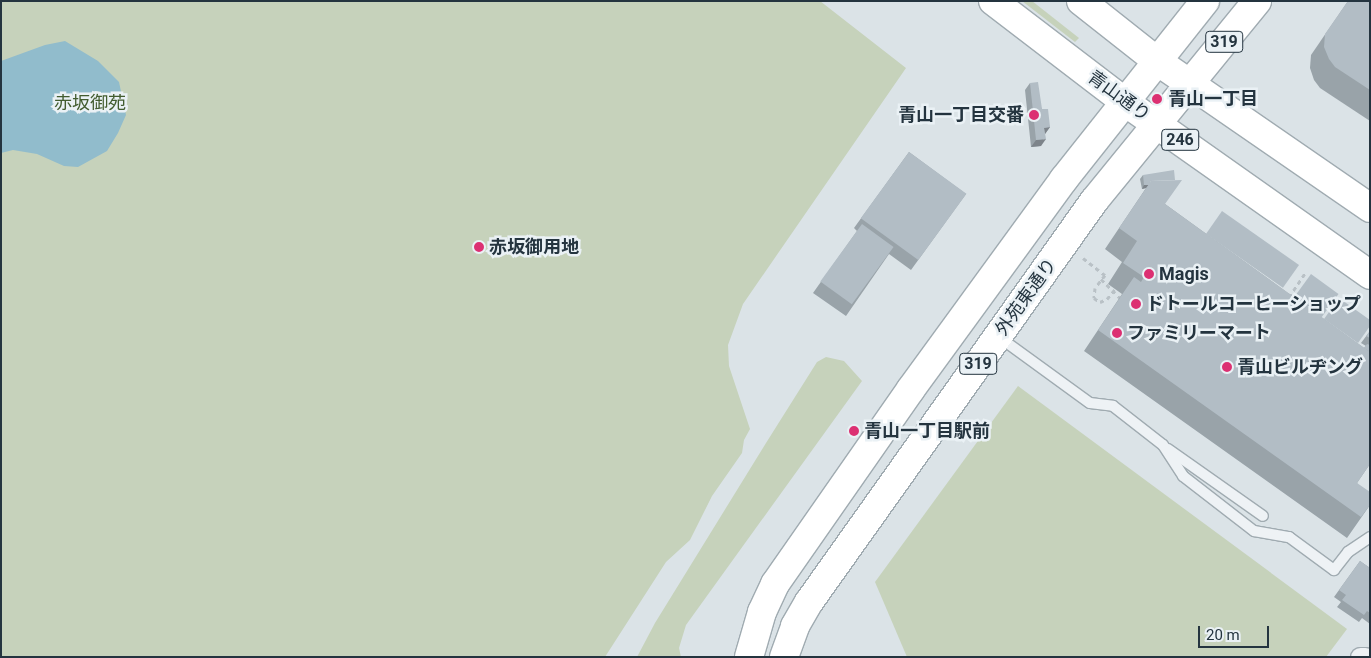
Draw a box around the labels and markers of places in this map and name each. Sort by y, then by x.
place label: 青山一丁目 [1168,88,1258,110]
marker: 青山一丁目 [1150,92,1164,106]
place label: 青山一丁目交番 [898,104,1024,126]
marker: 青山一丁目交番 [1028,109,1040,121]
place label: 赤坂御用地 [489,236,579,258]
marker: 赤坂御用地 [473,241,485,253]
place label: Magis [1159,263,1209,285]
marker: Magis [1143,268,1155,280]
place label: ドトールコーヒーショップ [1146,293,1362,315]
marker: ドトールコーヒーショップ [1130,298,1142,310]
place label: ファミリーマート [1127,322,1271,344]
marker: ファミリーマート [1111,327,1123,339]
place label: 青山ビルヂング [1237,356,1363,378]
marker: 青山ビルヂング [1221,361,1233,373]
place label: 青山一丁目駅前 [864,420,990,442]
marker: 青山一丁目駅前 [848,425,860,437]

